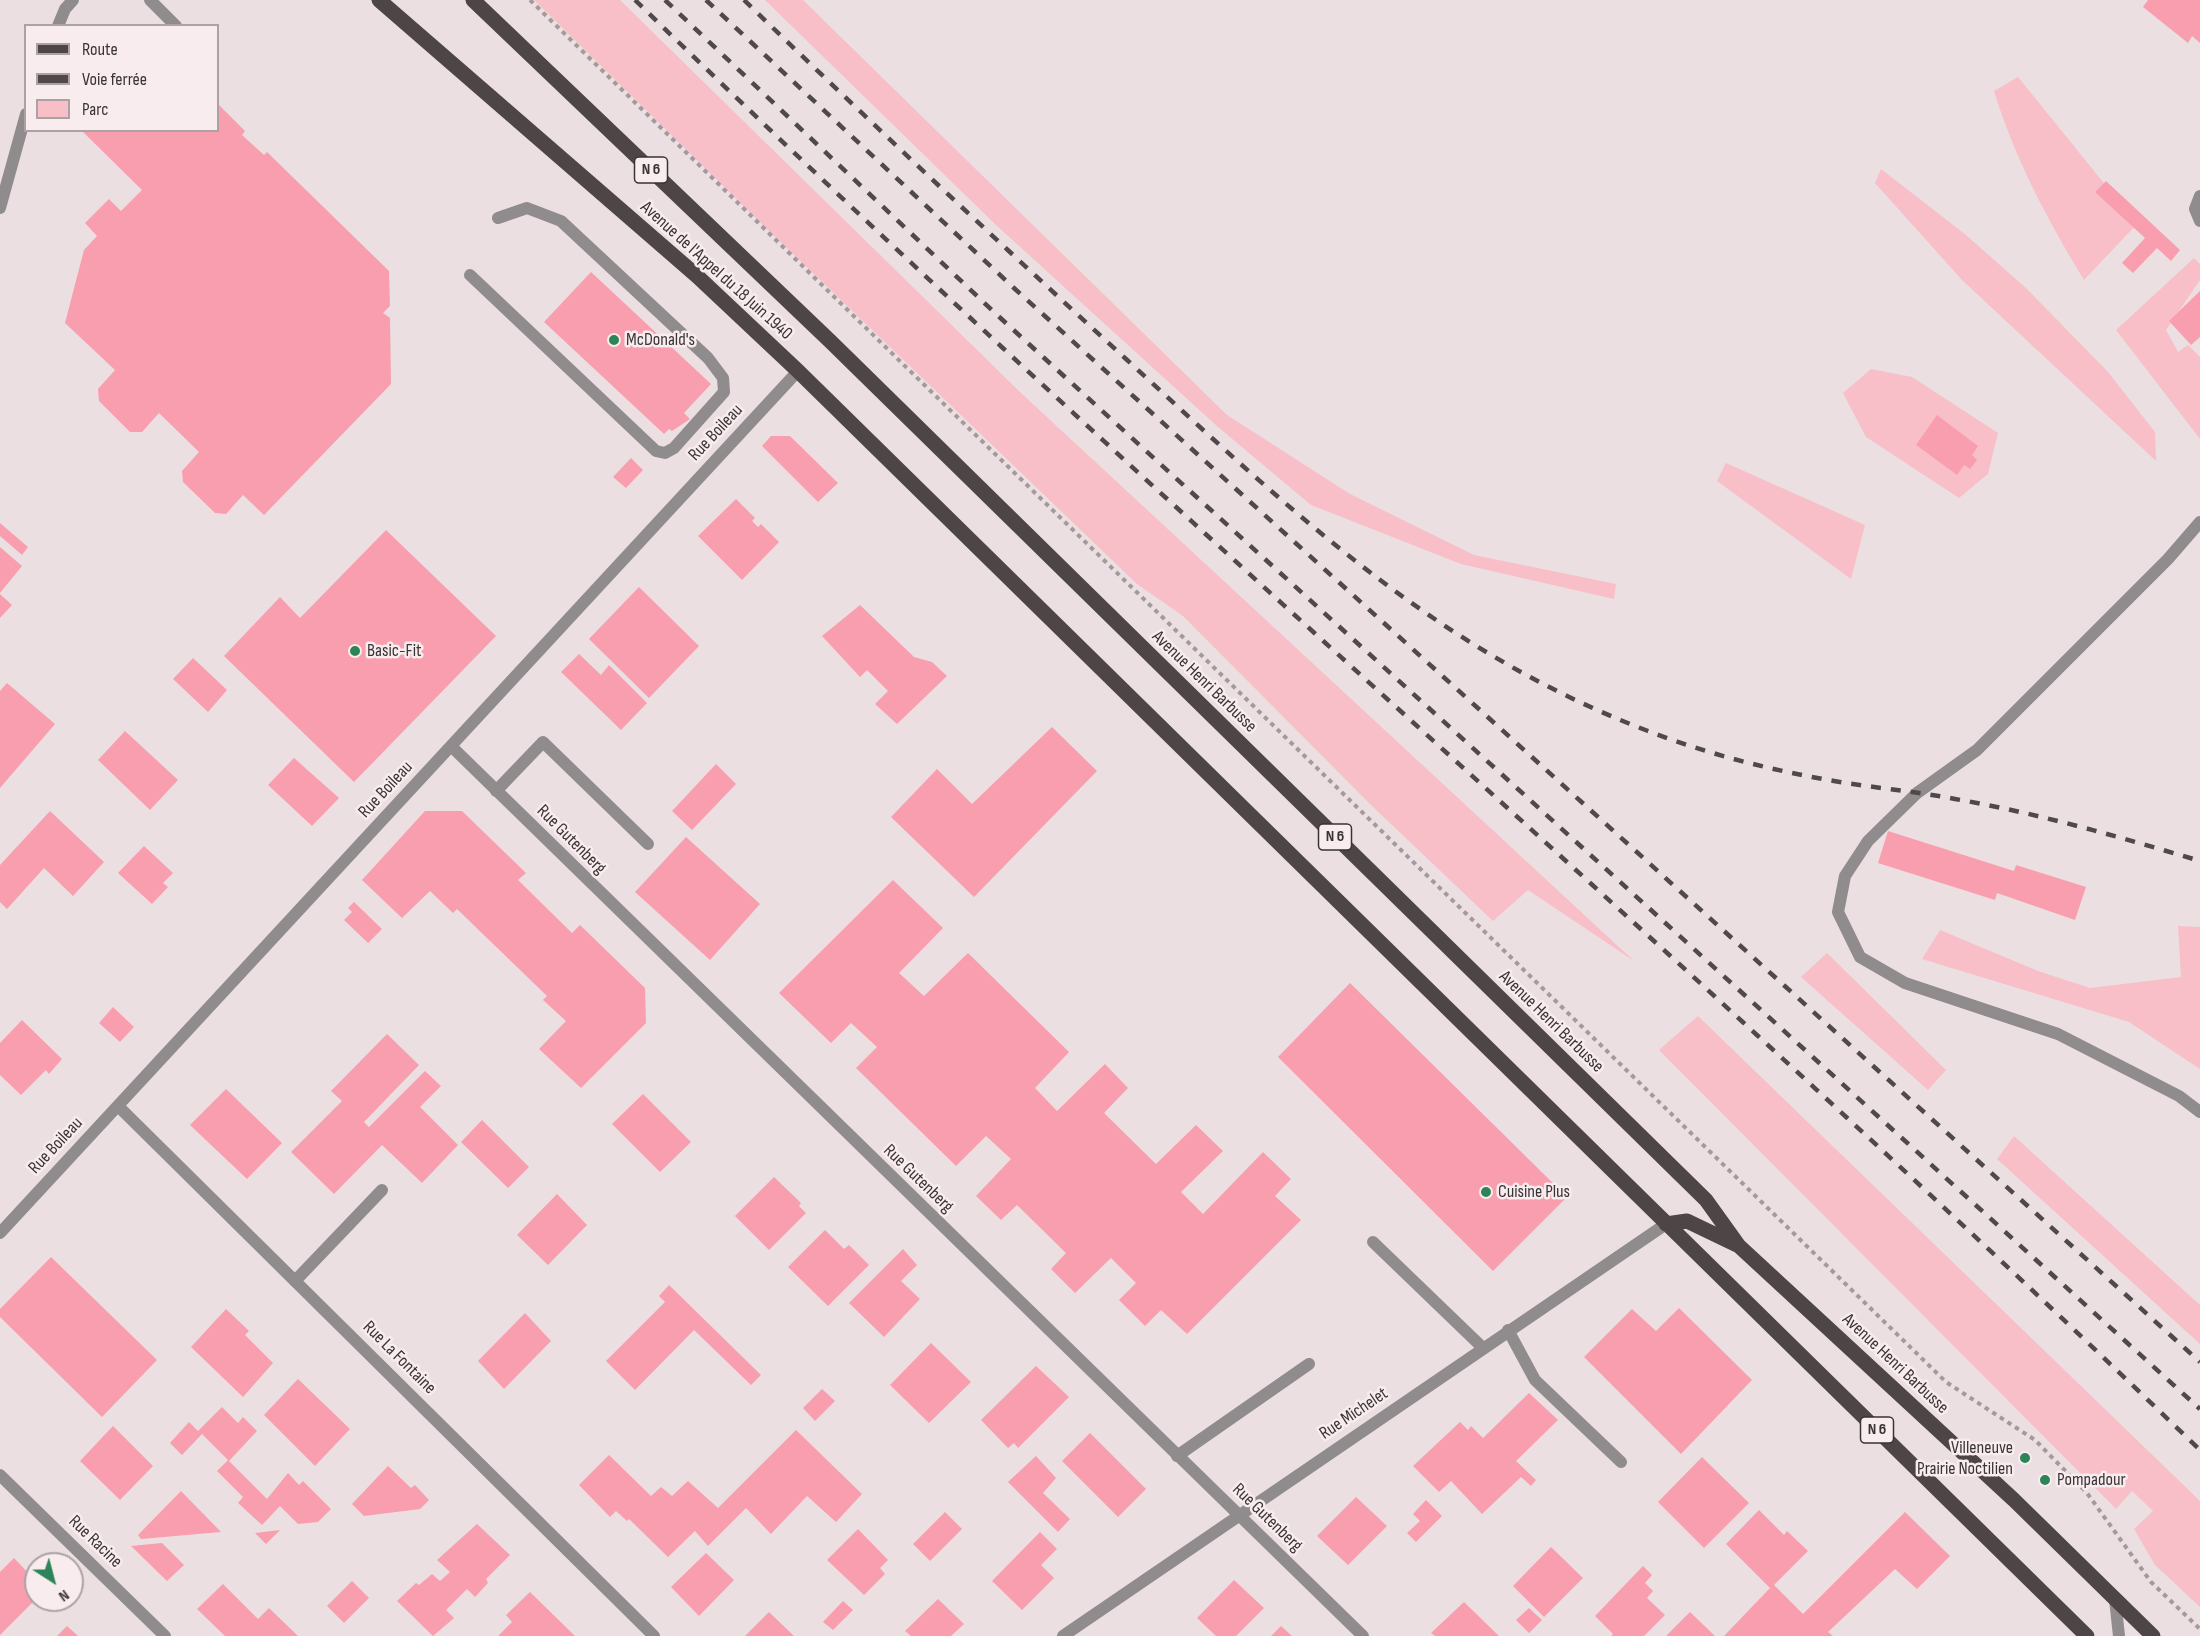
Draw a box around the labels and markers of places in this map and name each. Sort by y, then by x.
place label: McDonald's [626,329,695,351]
marker: McDonald's [607,333,621,347]
place label: Basic-Fit [367,640,422,662]
marker: Basic-Fit [348,644,362,658]
place label: Cuisine Plus [1498,1181,1570,1203]
marker: Cuisine Plus [1479,1185,1493,1199]
place label: Villeneuve Prairie Noctilien [1917,1437,2013,1480]
marker: Villeneuve Prairie Noctilien [2018,1451,2032,1465]
place label: Pompadour [2057,1469,2126,1491]
marker: Pompadour [2038,1473,2052,1487]

